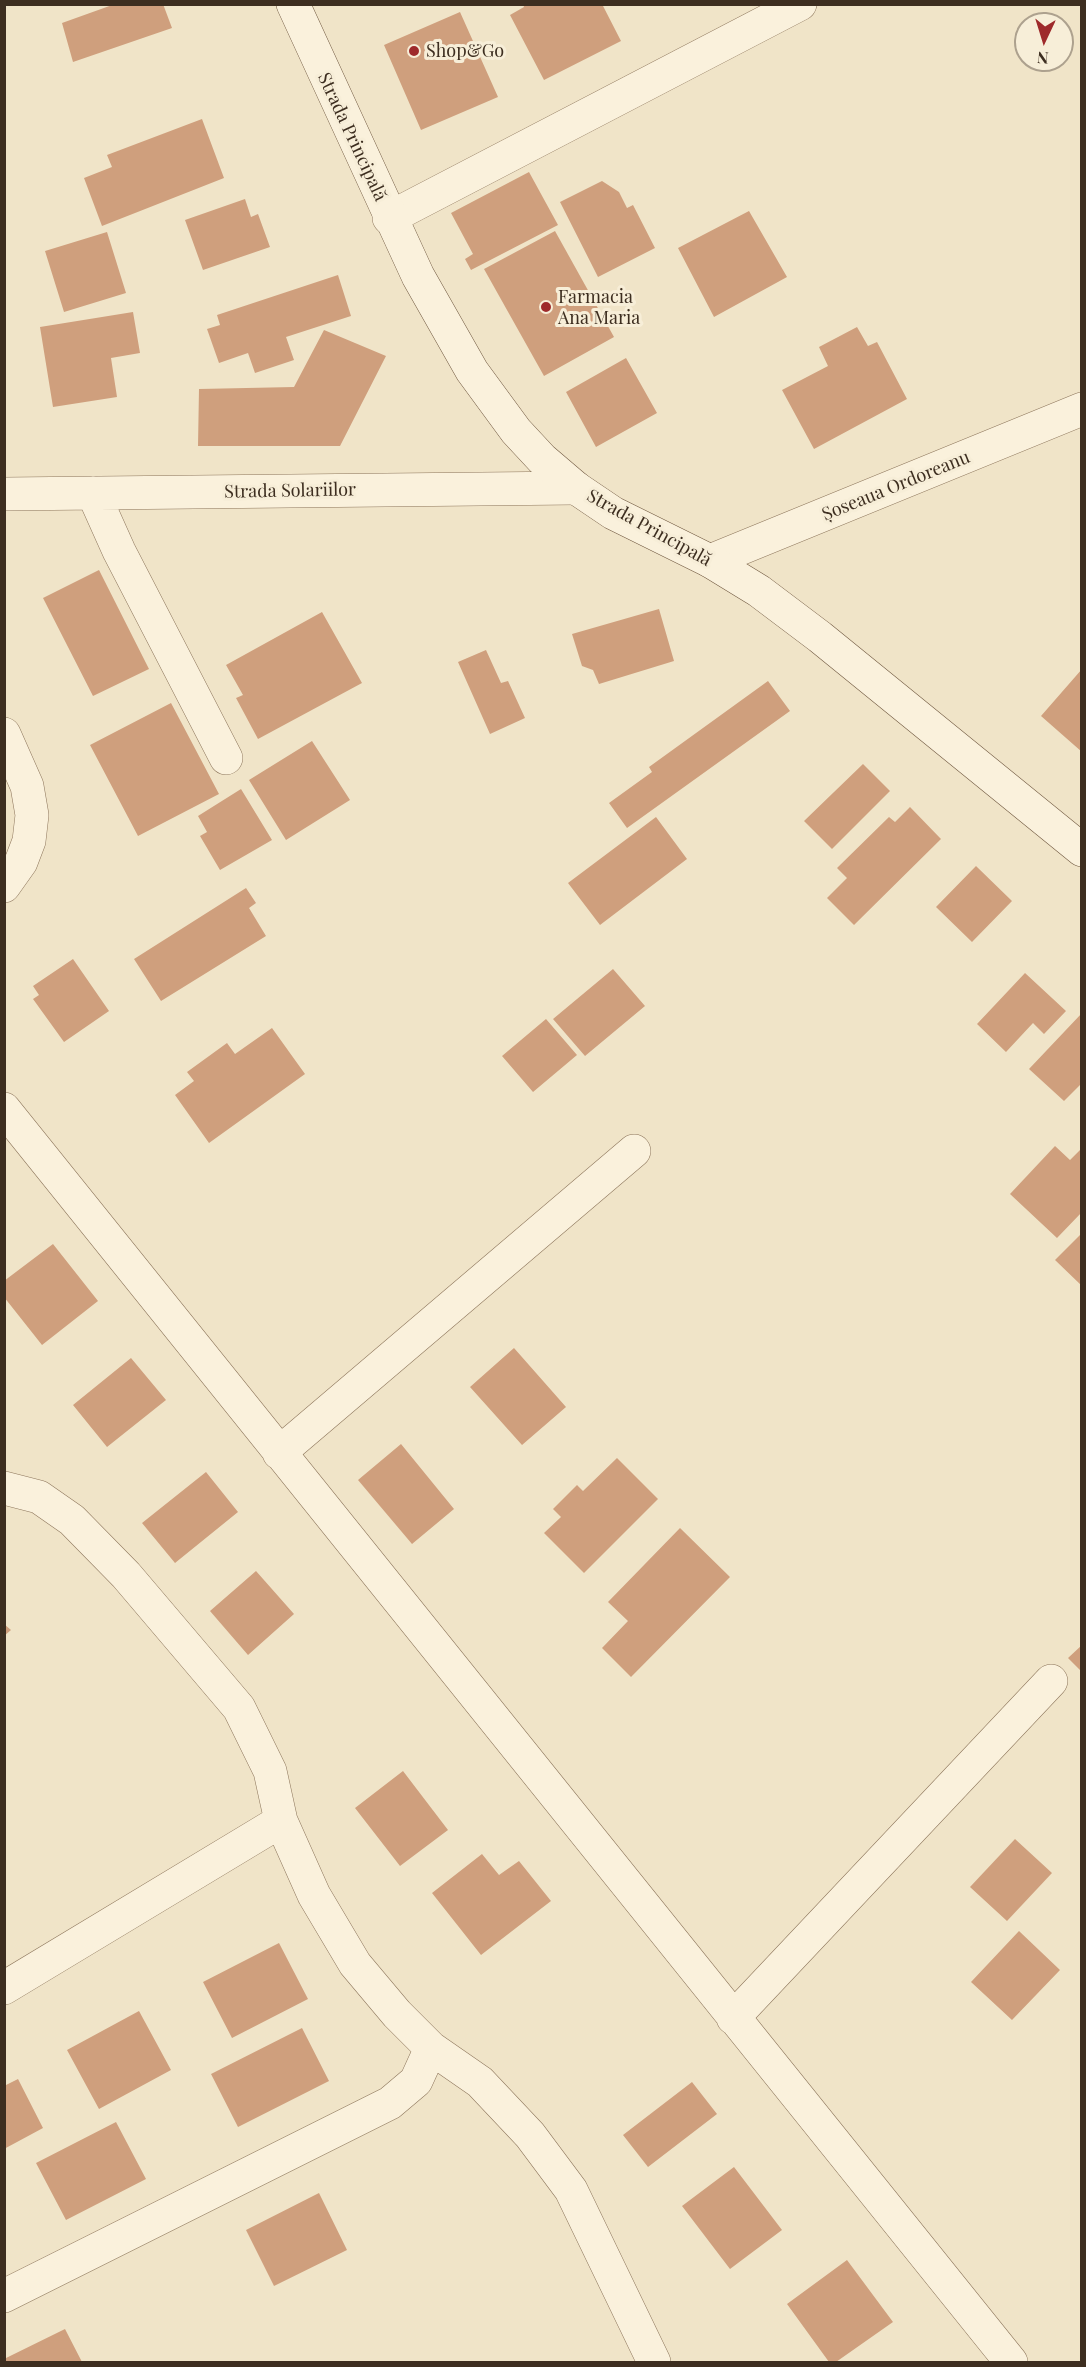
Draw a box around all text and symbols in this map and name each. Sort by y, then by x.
north arrow [1014,12,1074,72]
place label: Shop&Go [426,40,504,62]
marker: Shop&Go [407,44,421,58]
text: N [1036,48,1049,69]
street label: Strada Principală [313,69,391,205]
place label: Farmacia Ana Maria [558,286,640,328]
marker: Farmacia Ana Maria [539,300,553,314]
street label: Șoseaua Ordoreanu [819,446,973,526]
street label: Strada Solariilor [224,479,356,503]
street label: Strada Principală [583,485,715,571]

